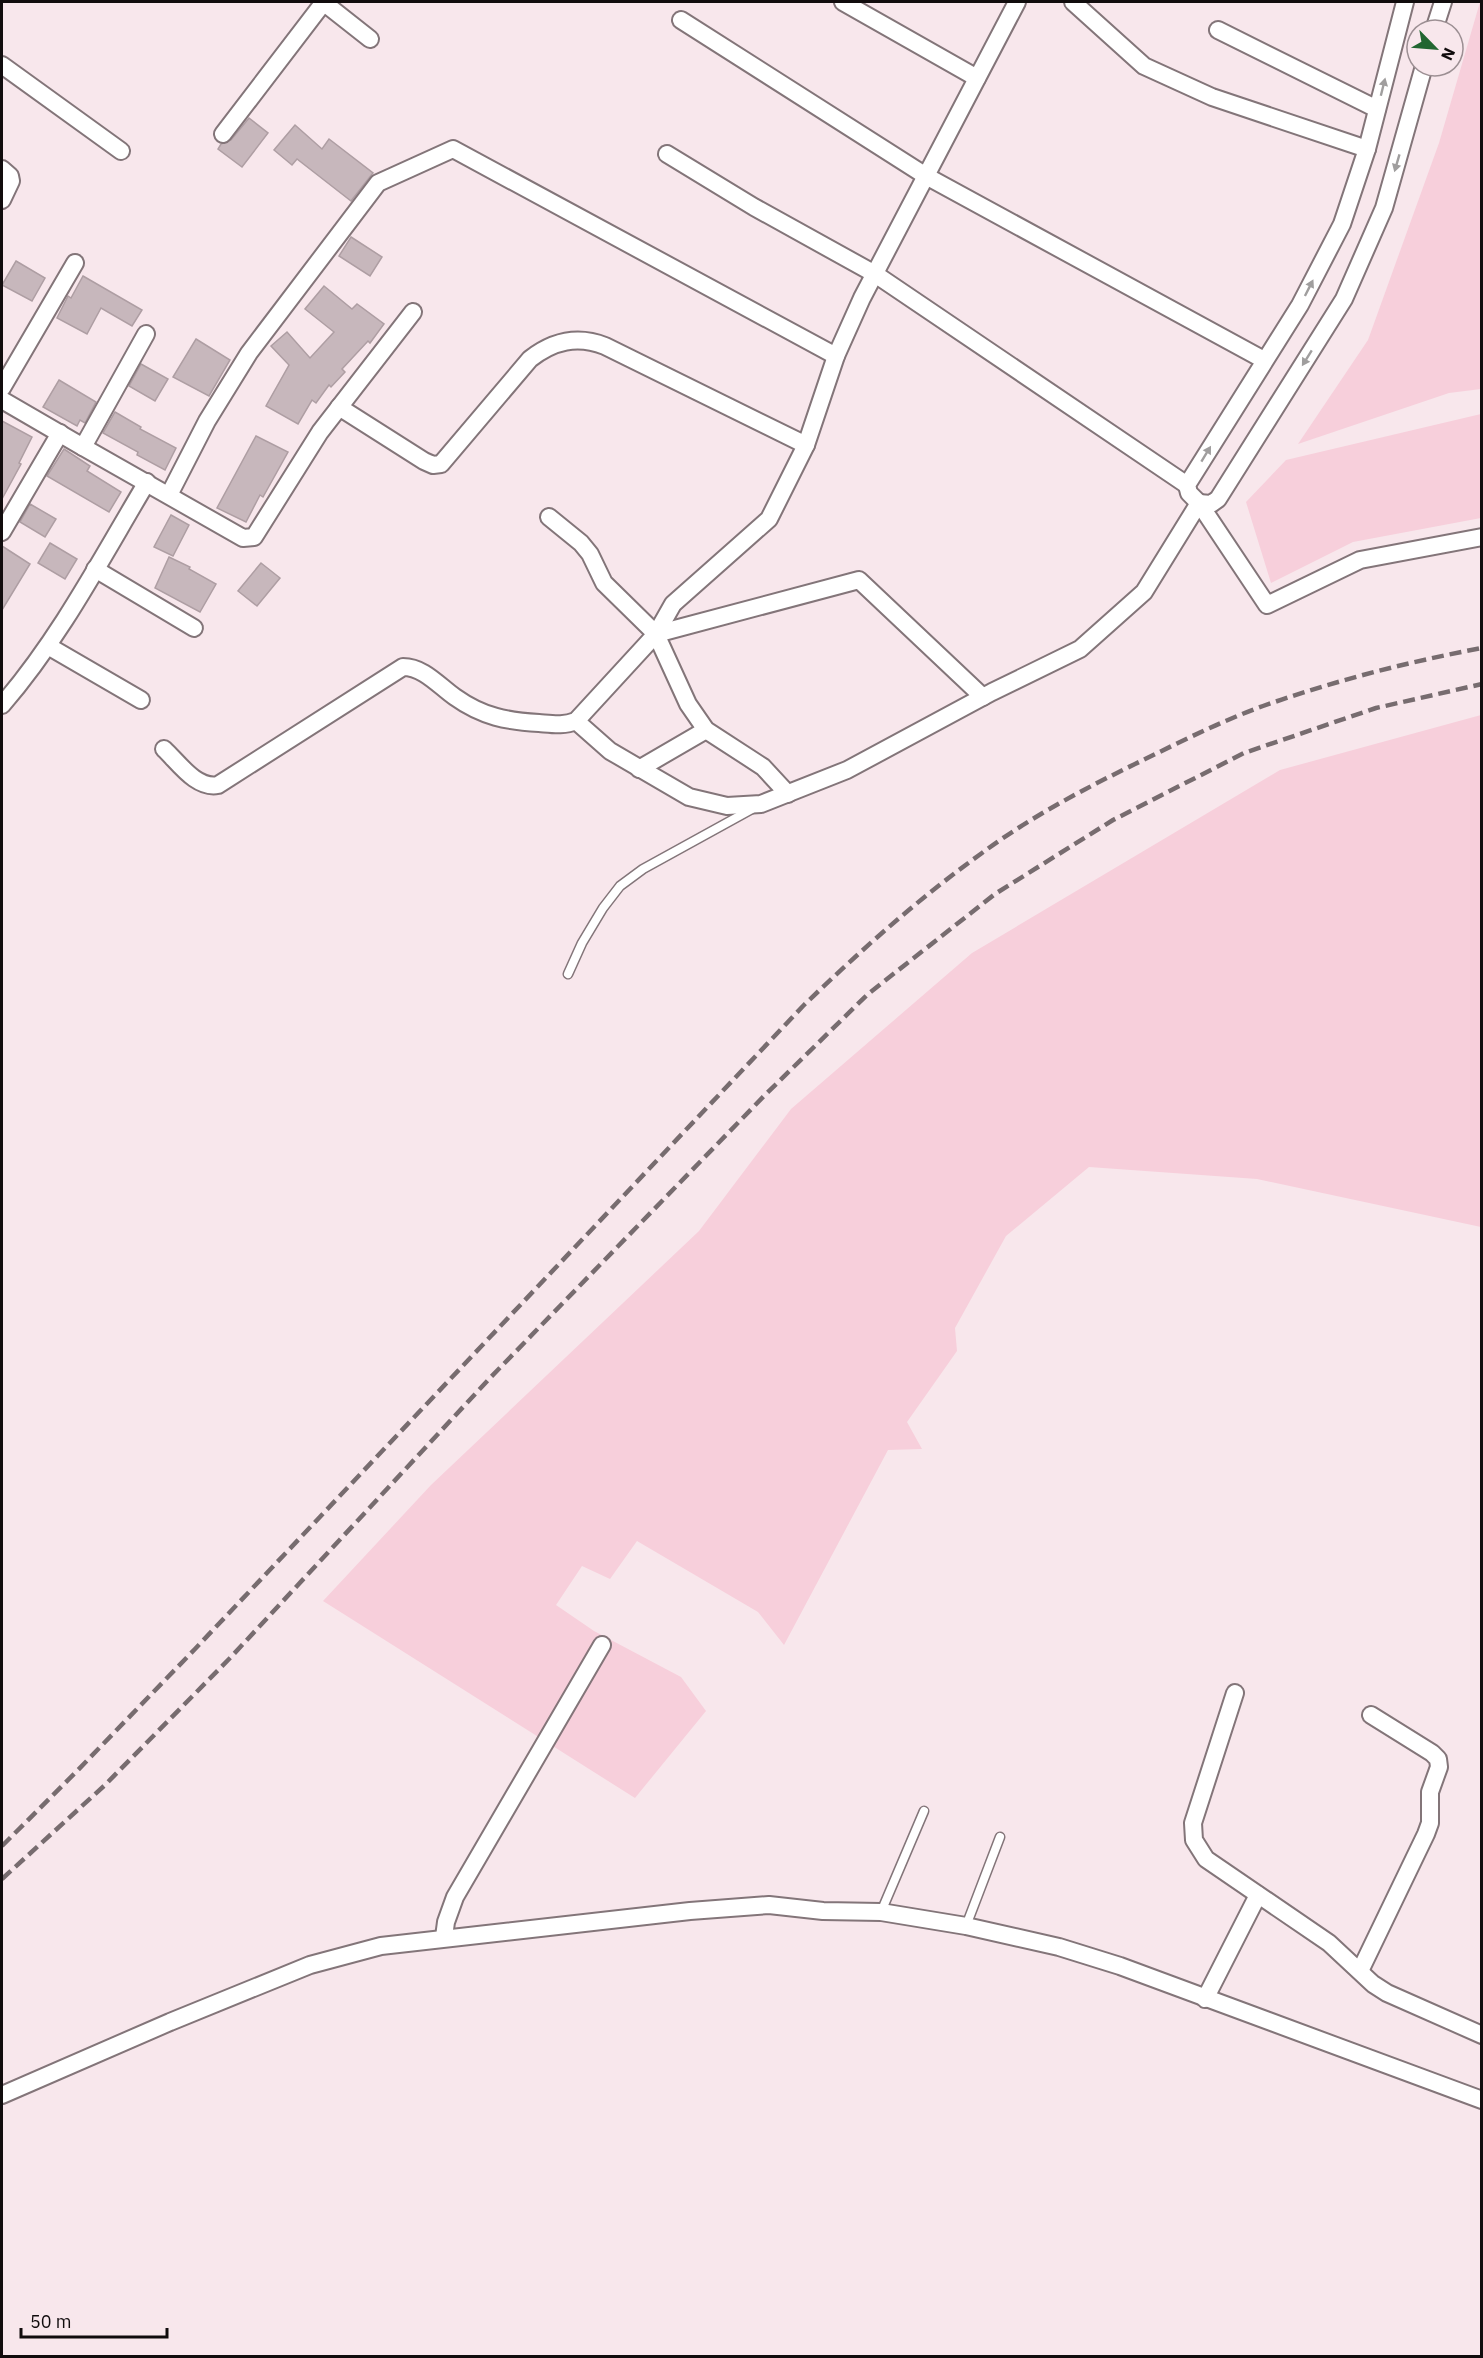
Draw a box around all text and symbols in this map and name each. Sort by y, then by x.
north arrow [1405,18,1465,78]
text: N [1437,45,1460,64]
one-way arrow [1378,77,1388,96]
one-way arrow [1392,154,1401,172]
one-way arrow [1304,280,1313,297]
one-way arrow [1302,350,1313,366]
one-way arrow [1201,446,1212,462]
scale bar [21,2301,166,2339]
text: 50 m [30,2310,72,2333]

